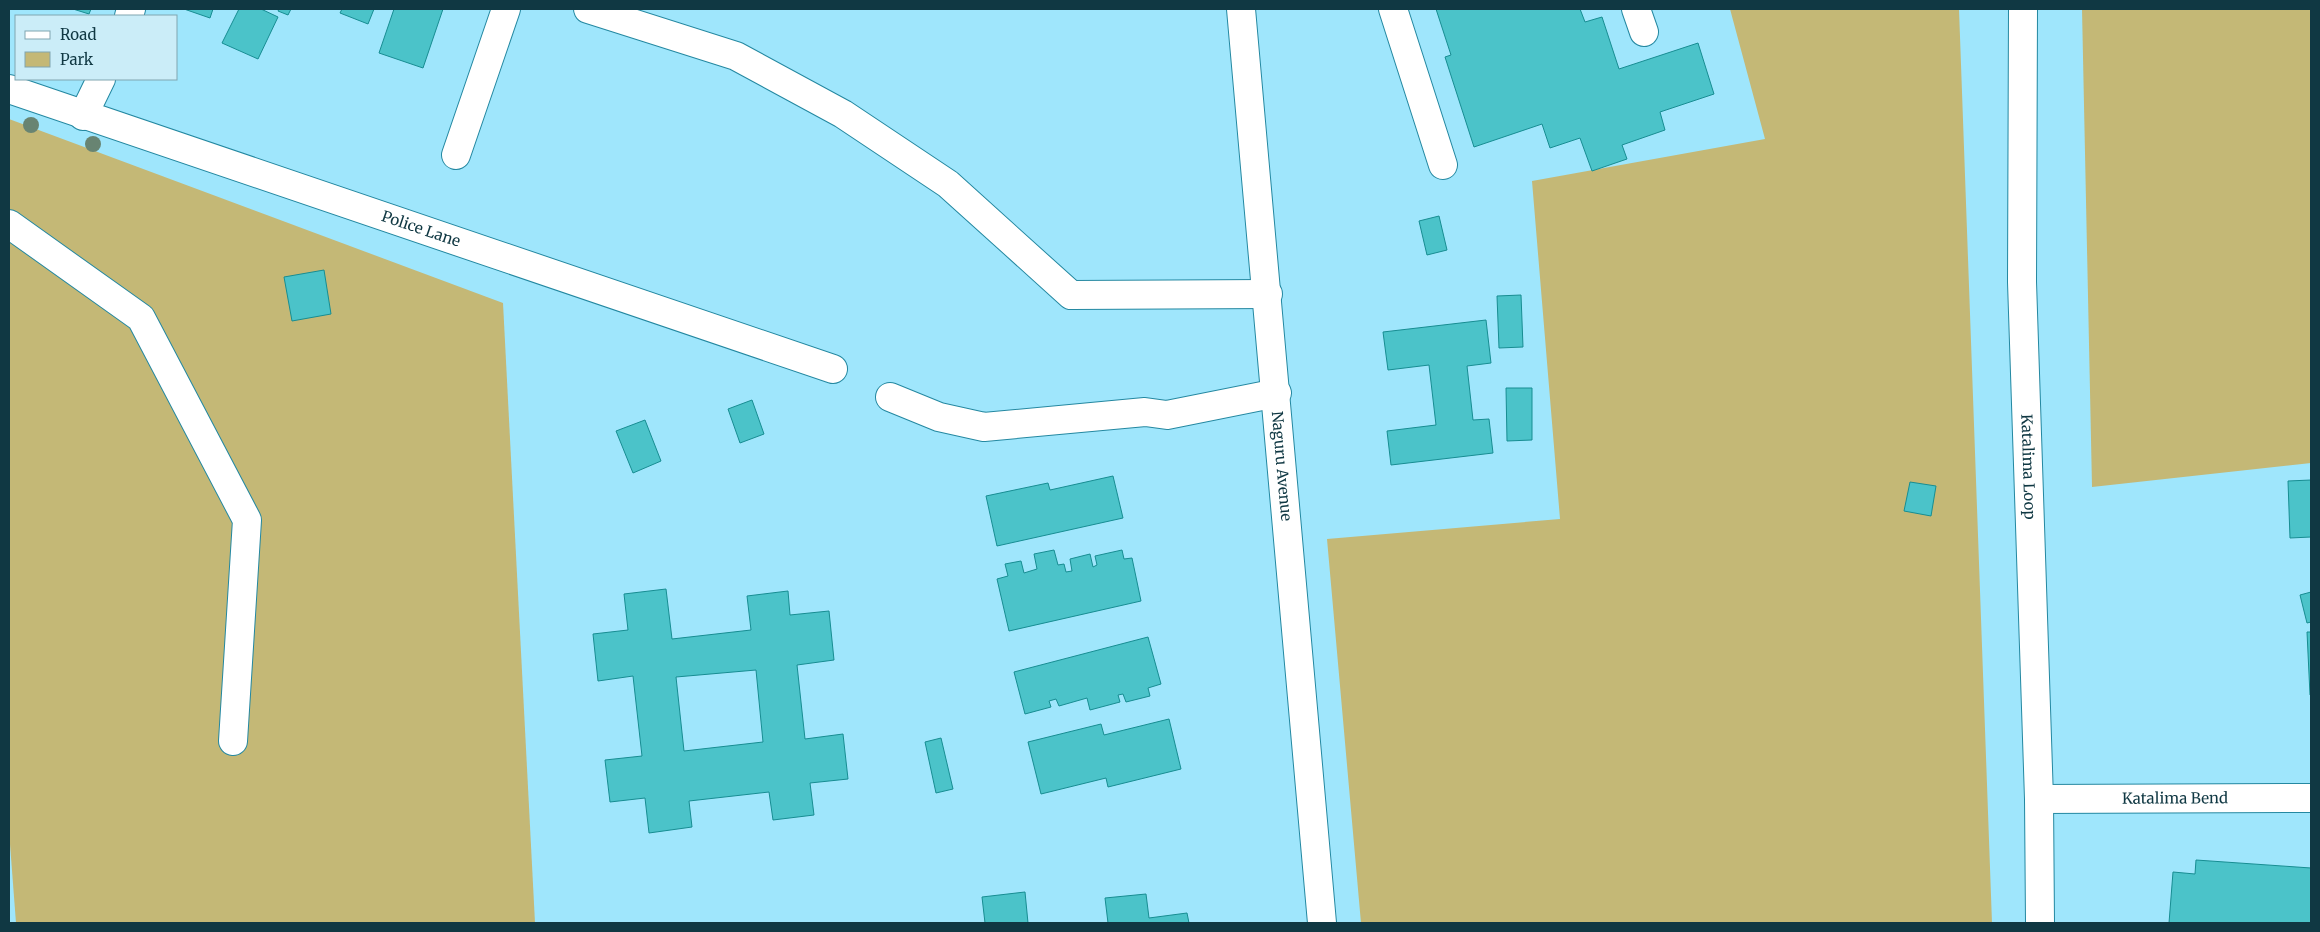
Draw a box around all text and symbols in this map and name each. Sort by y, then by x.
legend [15,15,178,80]
text: Road [60,25,96,44]
text: Park [60,50,94,69]
street label: Police Lane [379,206,463,251]
street label: Naguru Avenue [1268,410,1296,522]
street label: Katalima Loop [2017,414,2040,520]
street label: Katalima Bend [2122,788,2228,808]

